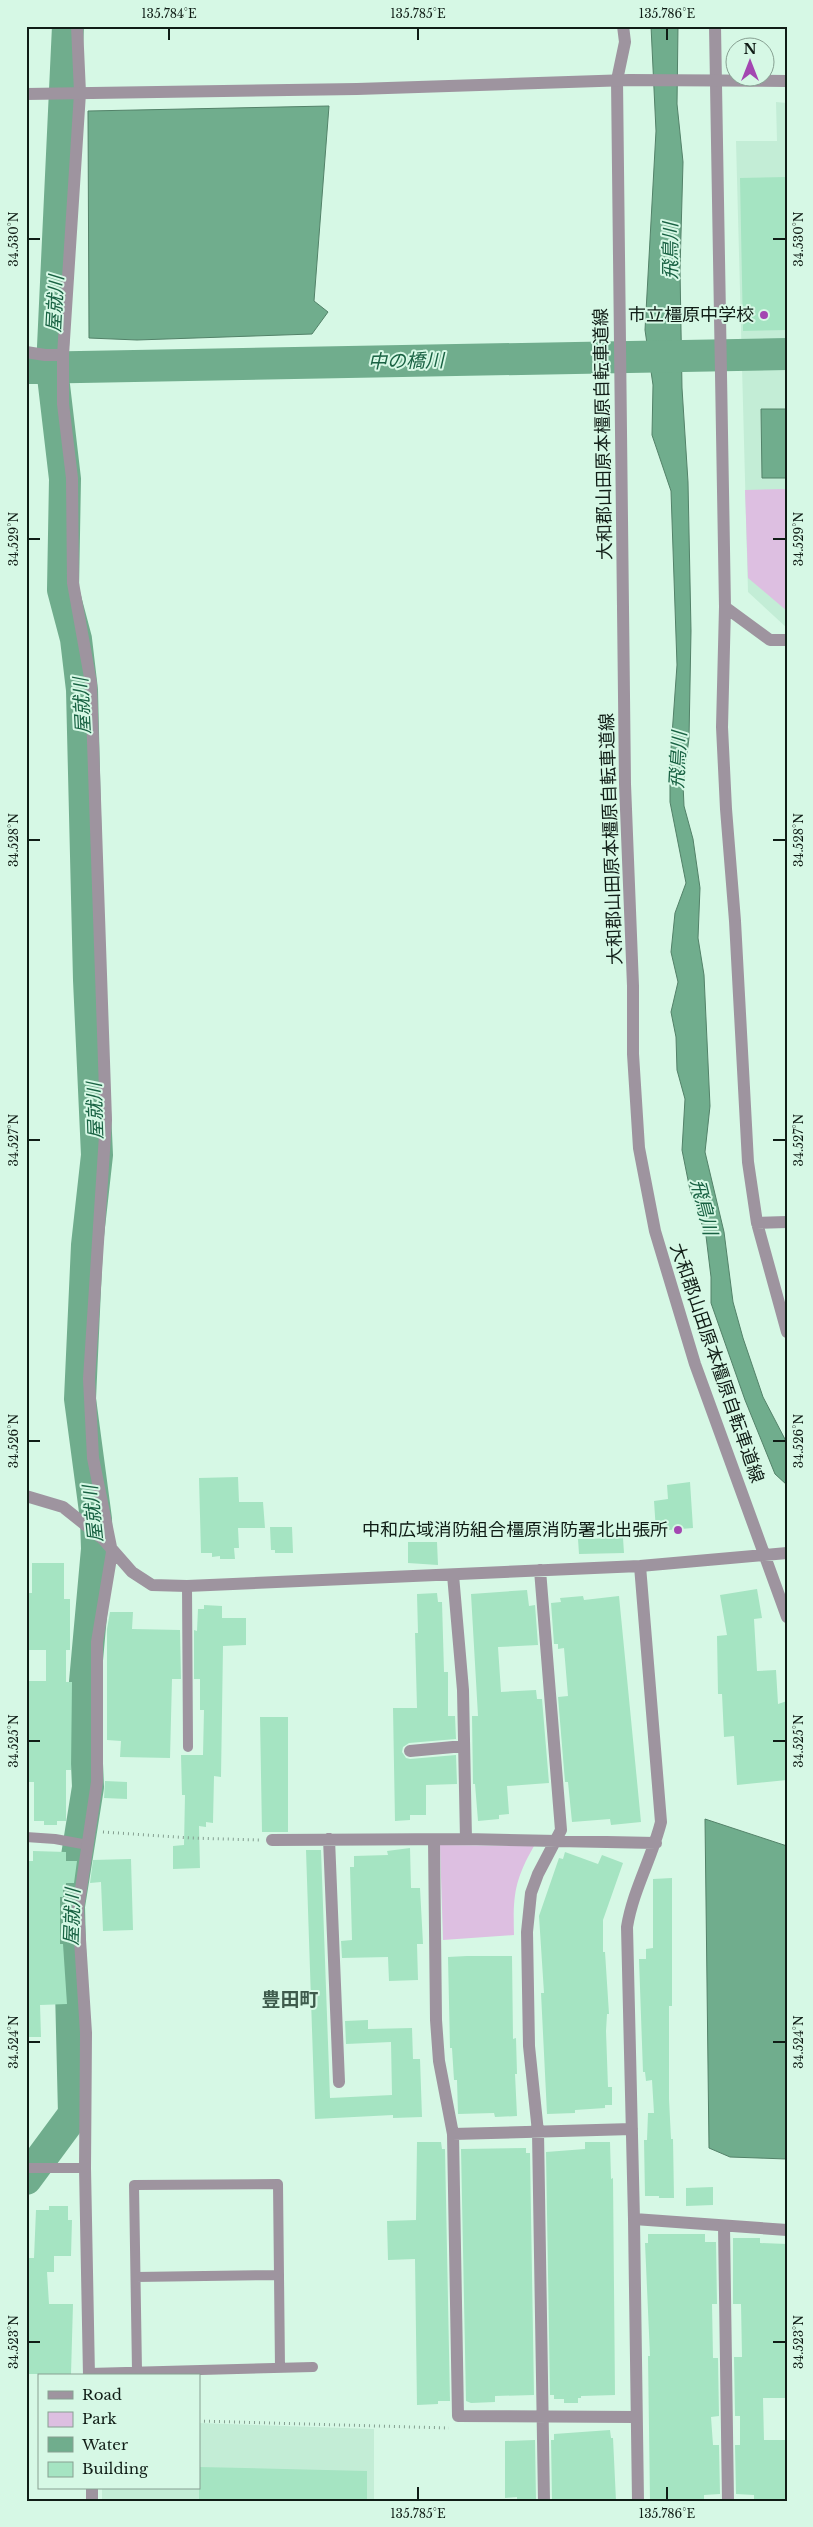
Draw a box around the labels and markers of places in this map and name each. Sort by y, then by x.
place label: 市立橿原中学校 [628,304,754,326]
marker: 市立橿原中学校 [758,309,770,321]
place label: 中和広域消防組合橿原消防署北出張所 [362,1519,668,1541]
marker: 中和広域消防組合橿原消防署北出張所 [672,1524,684,1536]

